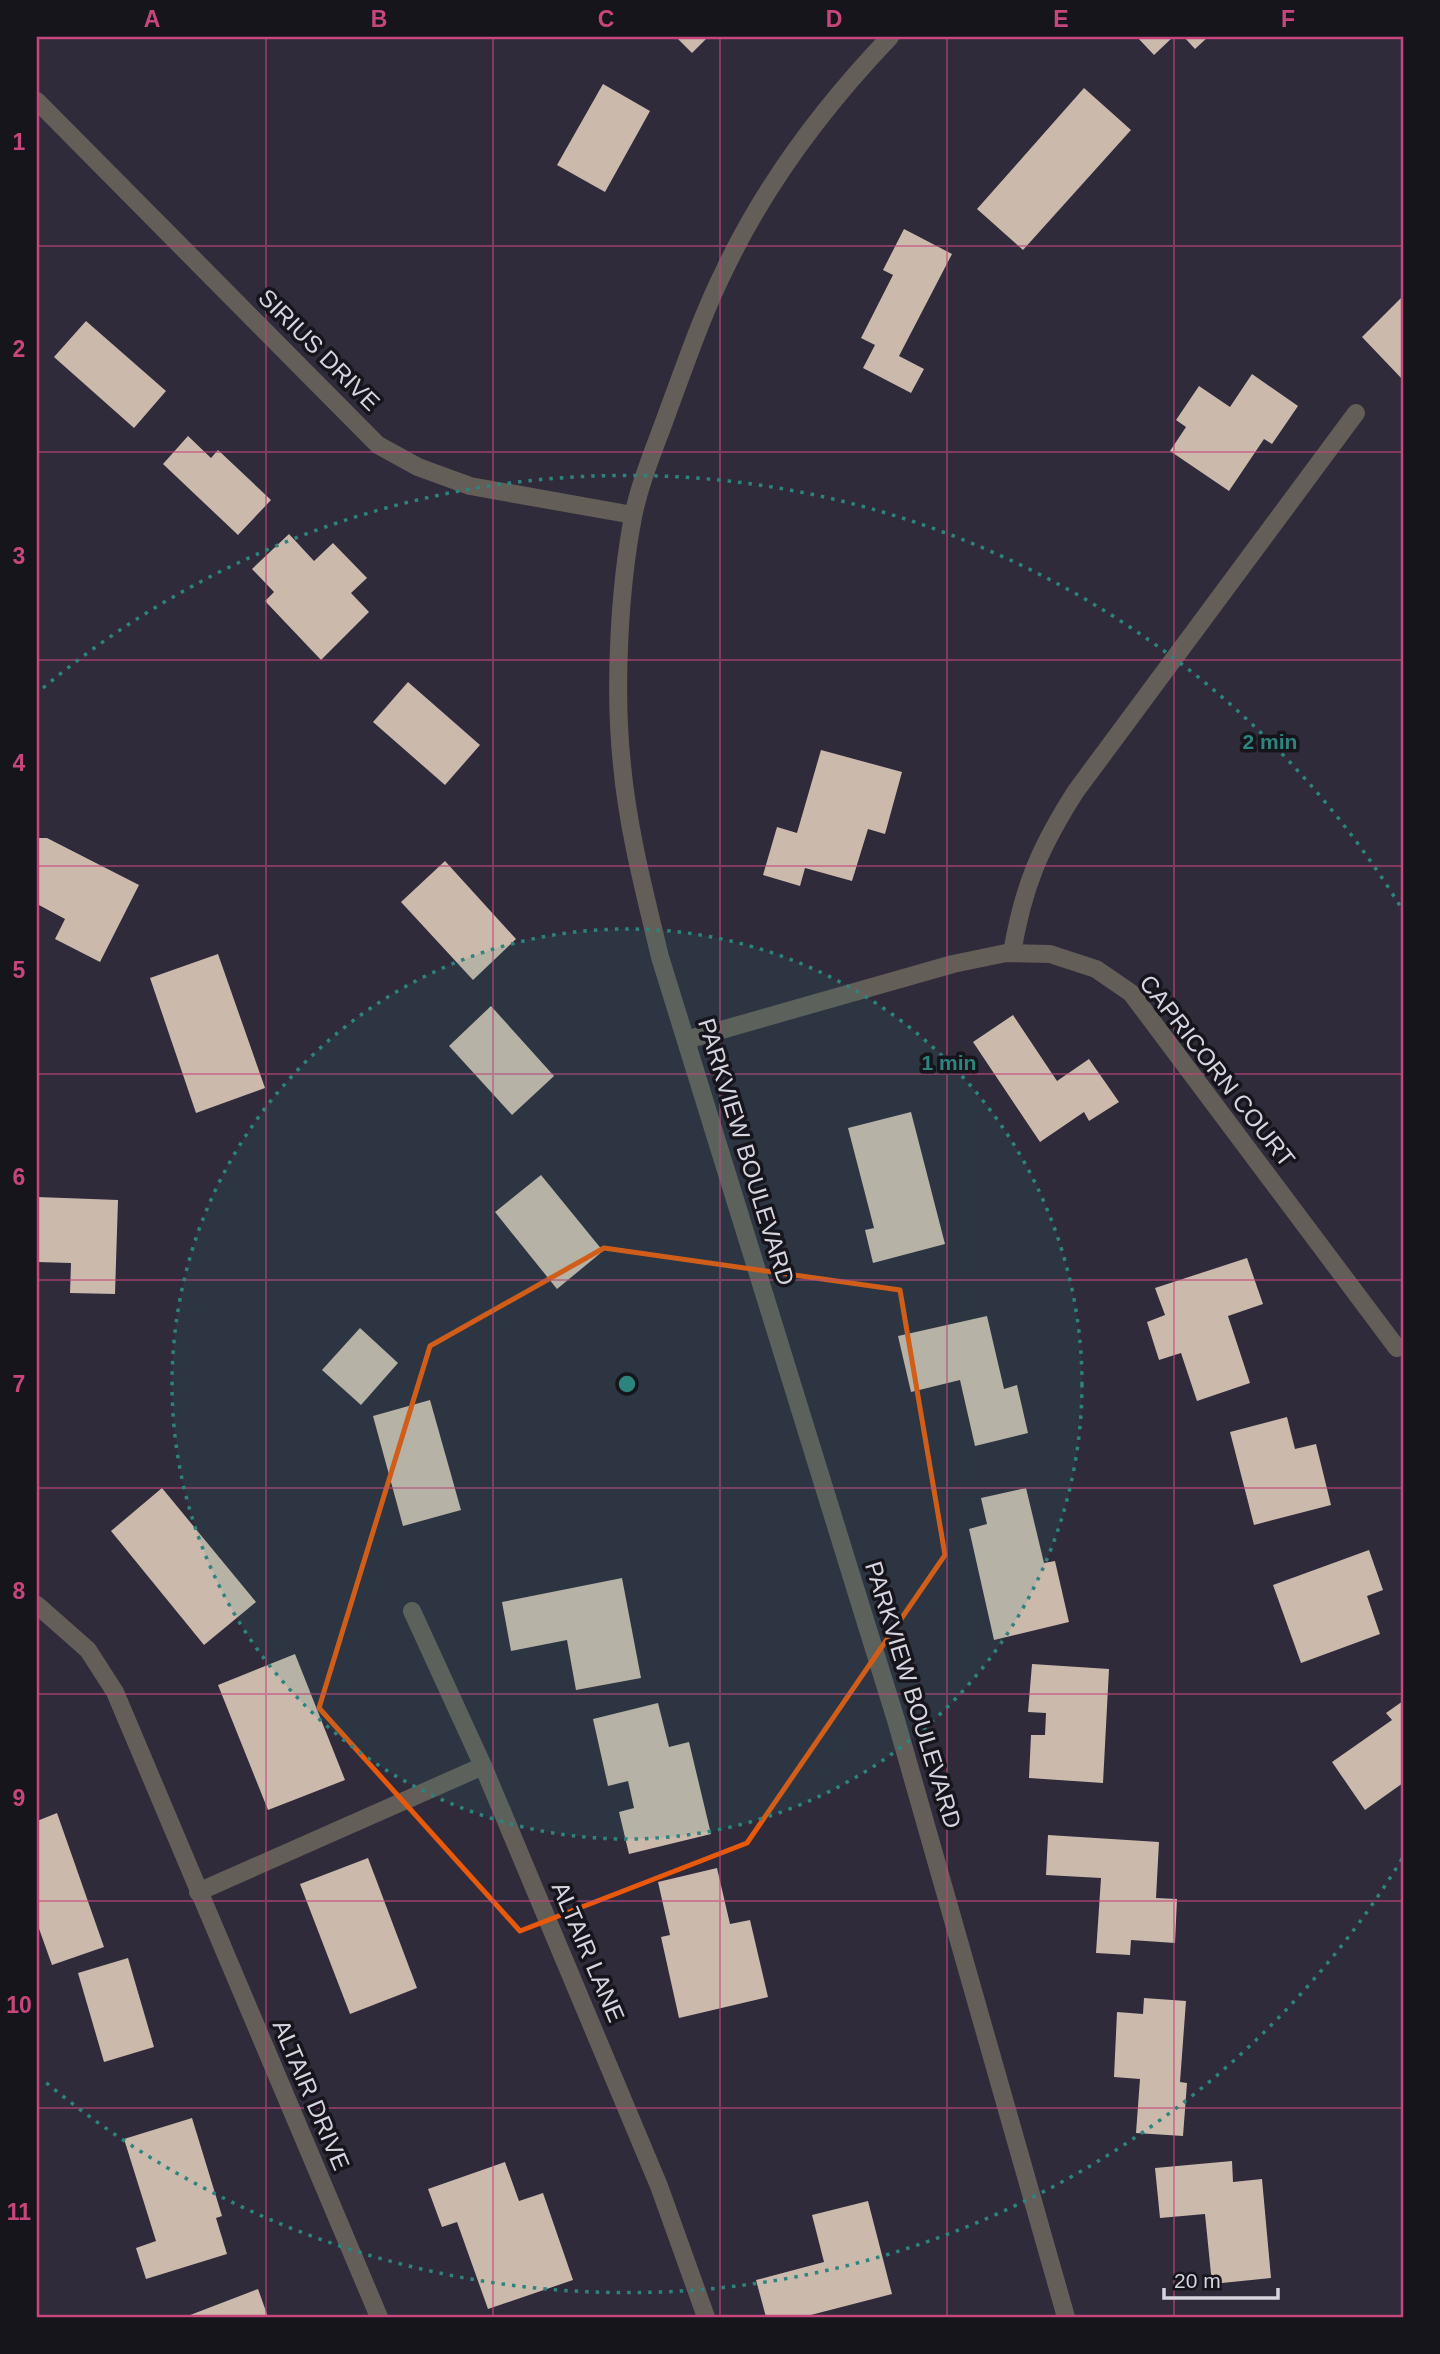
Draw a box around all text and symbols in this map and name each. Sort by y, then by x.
text: A [144,6,160,32]
text: B [371,6,387,32]
text: C [598,6,614,32]
text: D [826,6,842,32]
text: E [1053,6,1069,32]
text: F [1281,6,1295,32]
text: 1 [13,129,26,155]
street label: SIRIUS DRIVE [253,284,385,416]
text: 2 [13,336,25,362]
text: 3 [13,543,25,569]
text: 2 min [1243,730,1297,753]
text: 4 [13,750,26,776]
text: 5 [13,957,26,983]
street label: CAPRICORN COURT [1134,970,1301,1172]
street label: PARKVIEW BOULEVARD [693,1015,800,1289]
text: 1 min [922,1051,976,1074]
text: 6 [13,1164,25,1190]
text: 7 [13,1371,25,1397]
centre of rings [615,1372,639,1396]
street label: PARKVIEW BOULEVARD [860,1558,967,1832]
text: 8 [13,1578,26,1604]
text: 9 [13,1785,25,1811]
street label: ALTAIR LANE [547,1878,630,2026]
text: 10 [6,1992,32,2018]
street label: ALTAIR DRIVE [268,2016,355,2174]
text: 11 [7,2199,31,2225]
scale bar [1164,2256,1277,2300]
text: 20 m [1174,2269,1221,2292]

